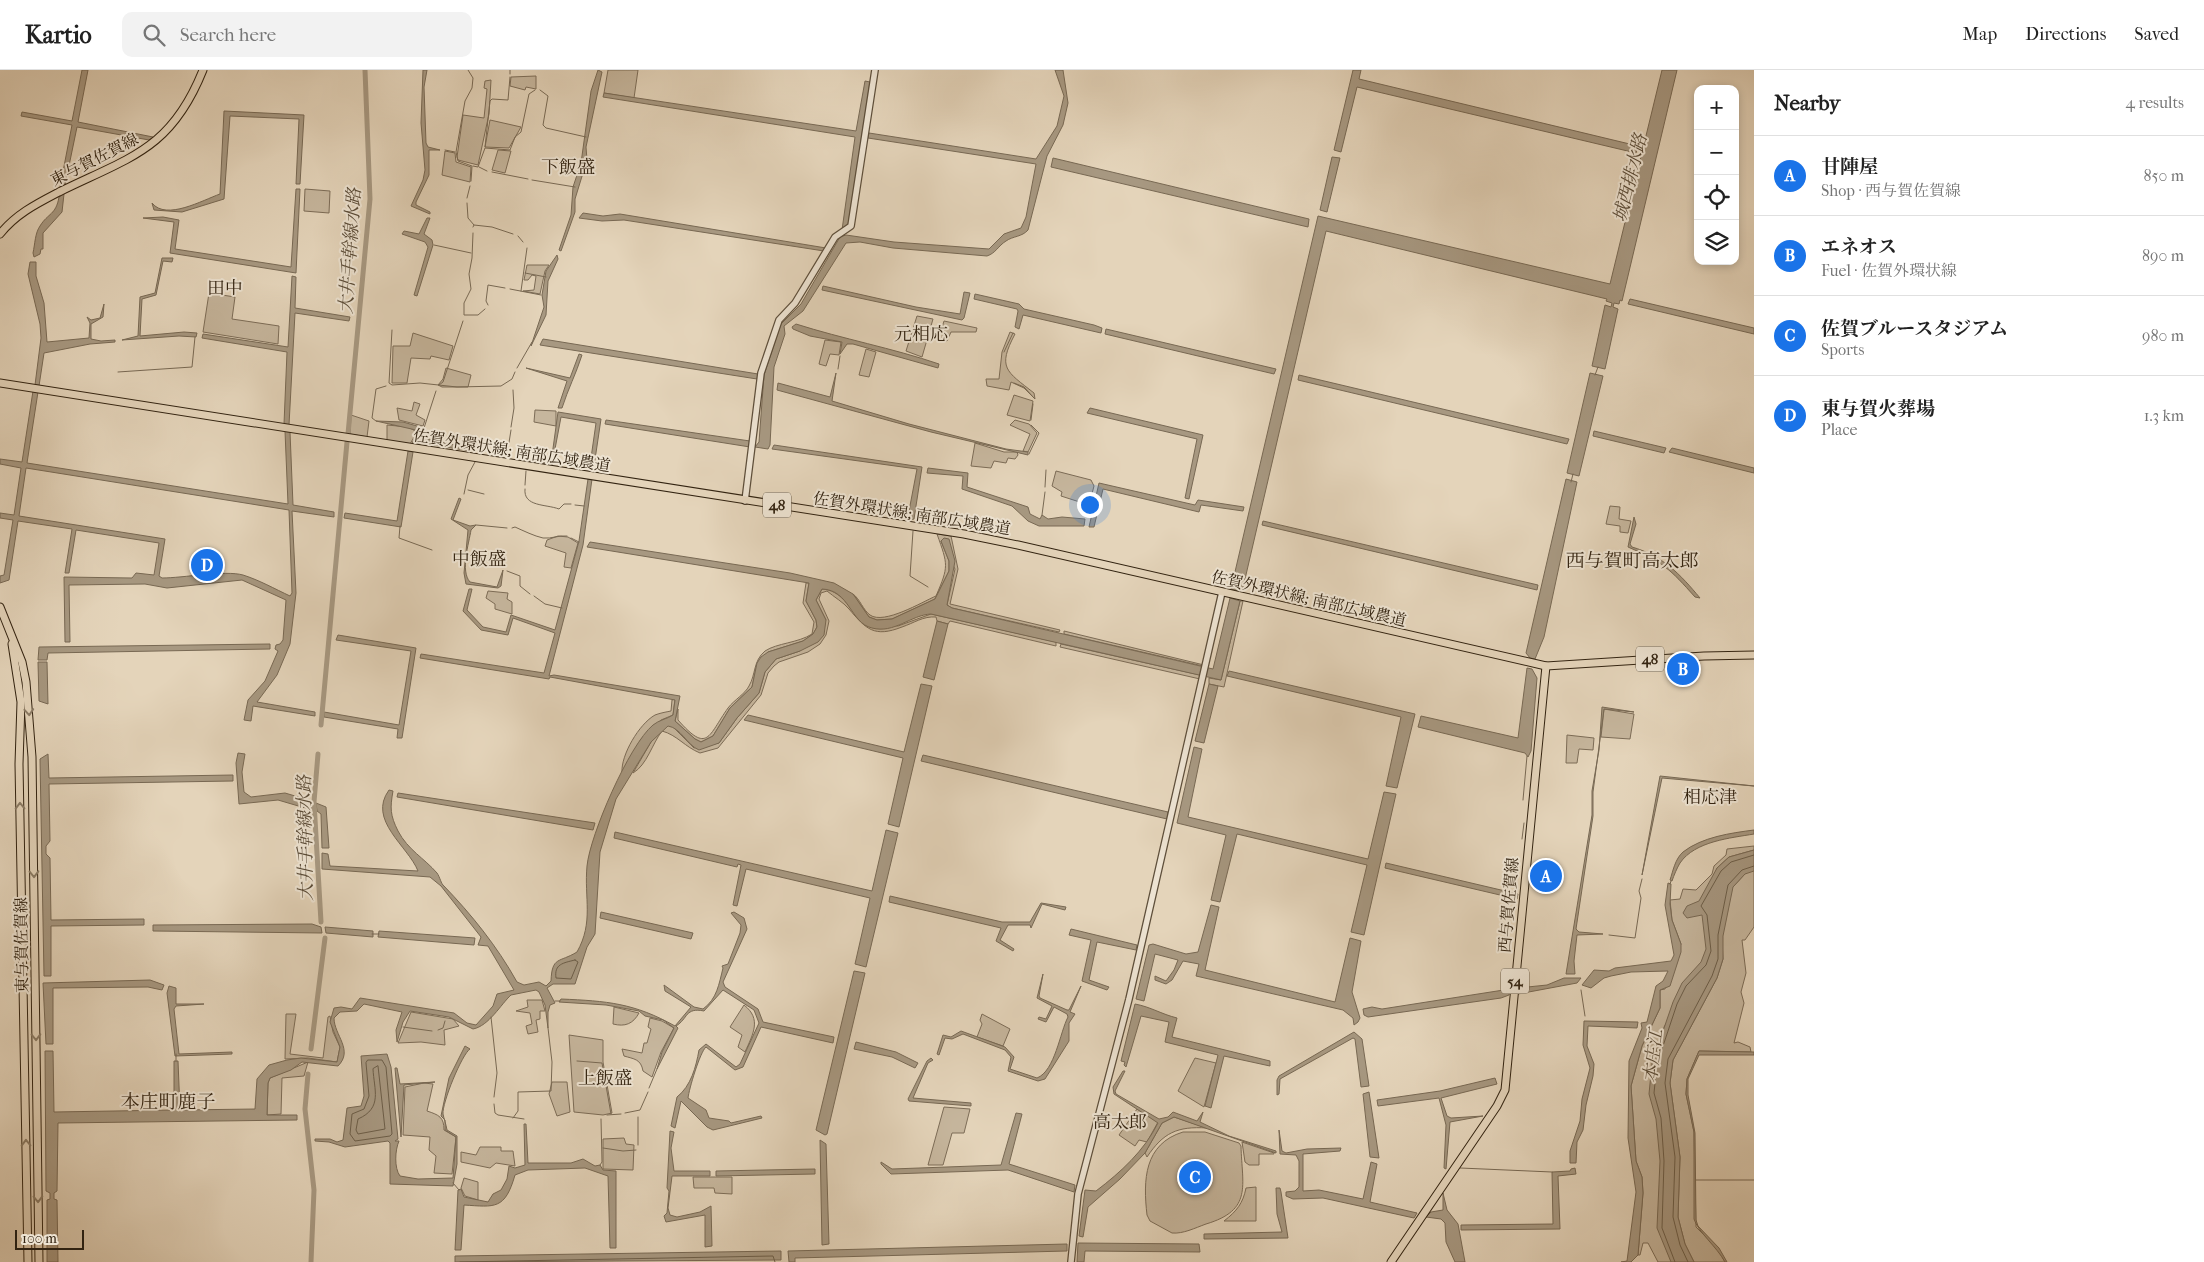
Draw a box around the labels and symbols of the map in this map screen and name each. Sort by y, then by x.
street label: 東与賀佐賀線 [47,129,141,190]
water label: 城西排水路 [1609,130,1652,224]
district label: 下飯盛 [541,157,595,178]
water label: 大井手幹線水路 [336,185,366,315]
district label: 田中 [207,278,243,299]
district label: 元相応 [894,324,948,345]
street label: 佐賀外環状線; 南部広域農道 [412,426,612,475]
street label: 佐賀外環状線; 南部広域農道 [812,489,1012,538]
road number: 48 [763,492,791,518]
your location [1077,492,1103,518]
pin: D [191,546,223,584]
district label: 中飯盛 [452,549,506,570]
district label: 西与賀町高太郎 [1565,550,1699,572]
street label: 佐賀外環状線; 南部広域農道 [1210,567,1408,630]
road number: 48 [1636,646,1664,672]
pin: B [1667,650,1699,688]
one-way arrow [23,708,34,716]
water label: 大井手幹線水路 [294,773,317,901]
district label: 相応津 [1683,787,1737,808]
one-way arrow [15,802,25,810]
street label: 西与賀佐賀線 [1495,856,1522,954]
pin: A [1530,857,1562,895]
one-way arrow [29,870,39,878]
street label: 東与賀佐賀線 [11,897,32,993]
road number: 54 [1501,968,1529,994]
water label: 本庄江 [1640,1025,1668,1084]
one-way arrow [31,1033,41,1041]
district label: 上飯盛 [578,1068,632,1089]
district label: 本庄町鹿子 [120,1091,216,1113]
district label: 高太郎 [1093,1112,1147,1133]
one-way arrow [21,1139,31,1147]
pin: C [1179,1158,1211,1196]
one-way arrow [33,1196,43,1203]
scale bar [15,1227,84,1250]

